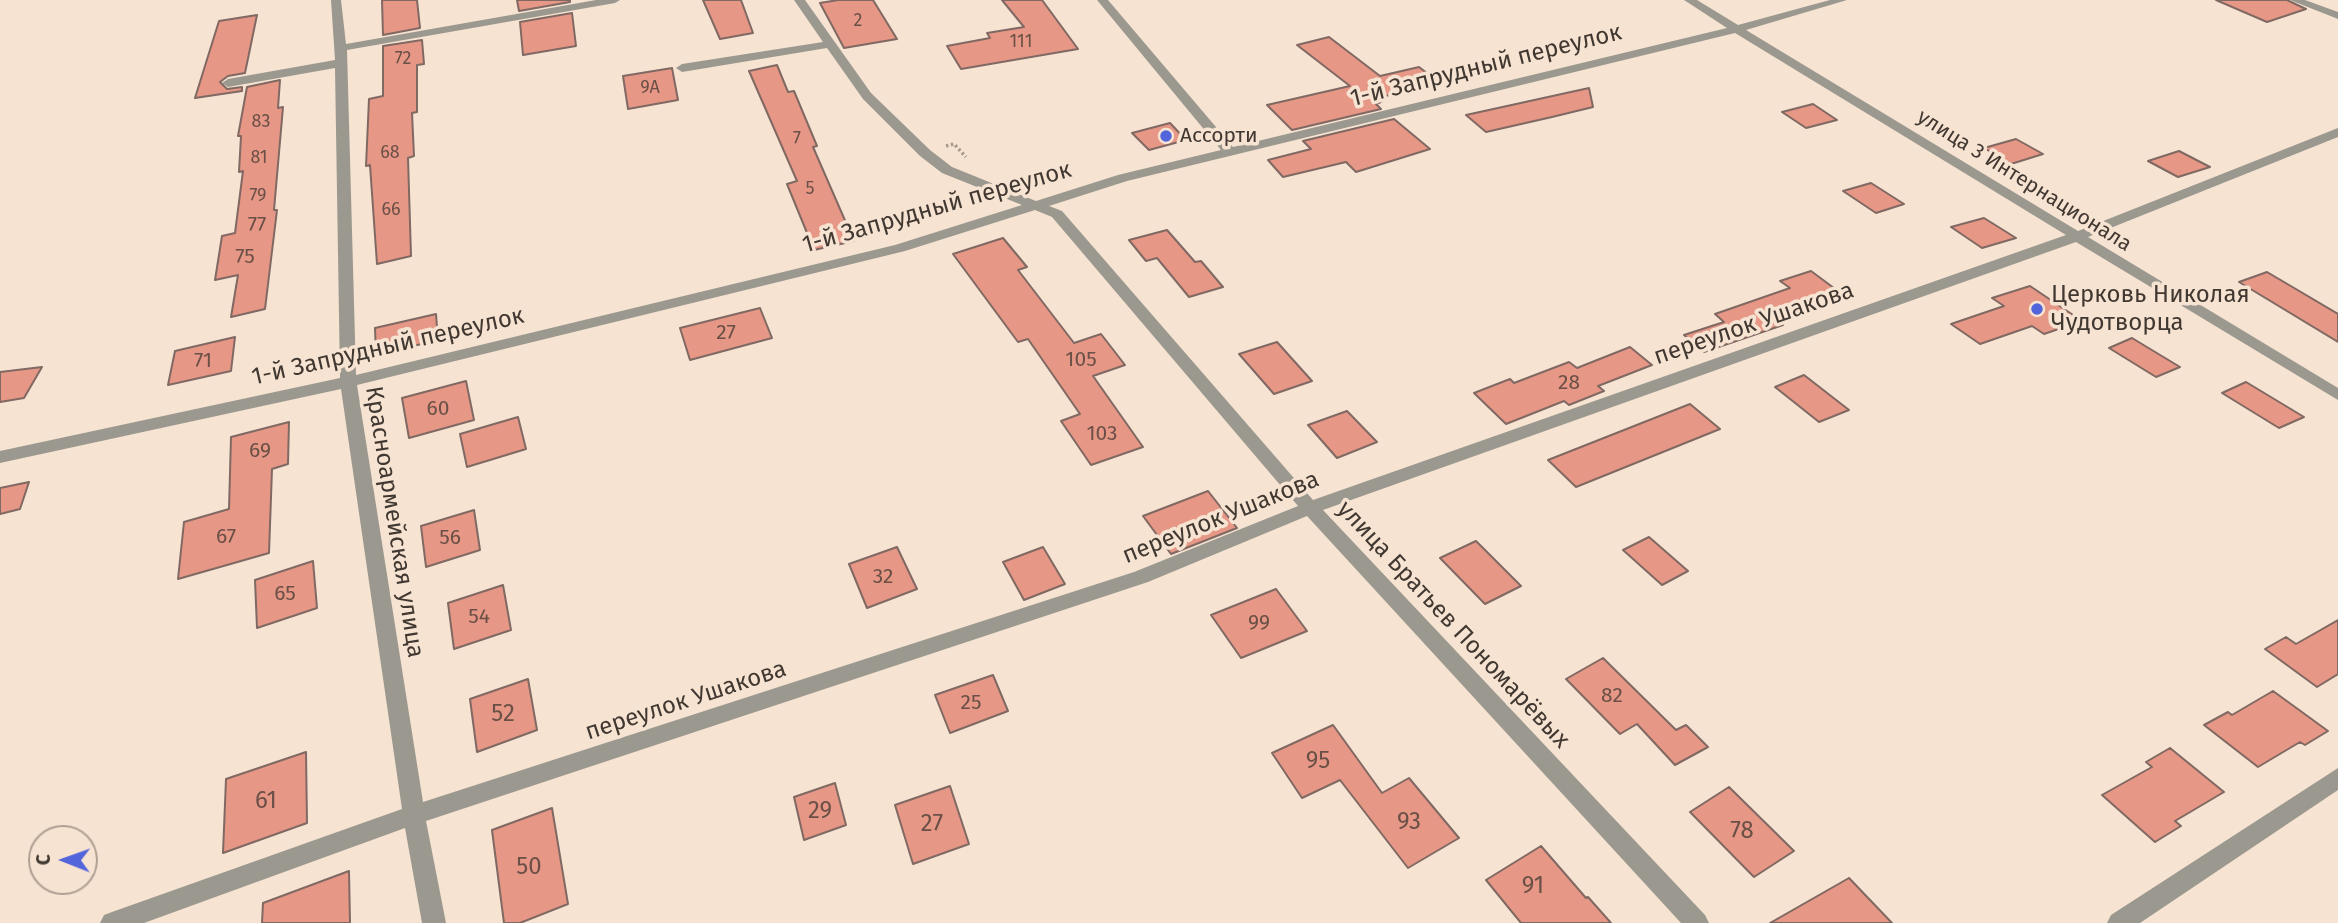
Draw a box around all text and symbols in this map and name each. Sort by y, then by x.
house number: 2 [854,10,862,32]
street label: 1-й Запрудный переулок [1347,18,1625,114]
house number: 111 [1010,31,1032,53]
house number: 72 [395,48,411,70]
house number: 9А [640,77,660,99]
street label: улица 3 Интернационала [1912,105,2136,257]
house number: 83 [252,111,270,133]
place label: Ассорти [1180,123,1258,149]
house number: 7 [793,128,801,150]
marker: Ассорти [1158,128,1174,144]
house number: 68 [380,142,400,164]
house number: 81 [250,147,268,169]
street label: 1-й Запрудный переулок [799,156,1075,260]
house number: 5 [805,178,815,200]
house number: 79 [249,185,267,207]
house number: 66 [381,199,401,221]
house number: 77 [248,212,266,238]
house number: 75 [235,244,255,270]
street label: переулок Ушакова [1650,276,1858,372]
place label: Церковь Николая Чудотворца [2051,281,2250,337]
marker: Церковь Николая Чудотворца [2029,301,2045,317]
street label: 1-й Запрудный переулок [249,302,527,392]
house number: 27 [716,320,736,346]
house number: 105 [1065,347,1097,373]
house number: 71 [194,348,212,374]
house number: 28 [1558,370,1580,396]
street label: Красноармейская улица [358,384,430,660]
house number: 60 [427,396,449,422]
house number: 103 [1086,421,1118,447]
house number: 69 [249,438,271,464]
street label: переулок Ушакова [1118,465,1324,571]
street label: улица Братьев Пономарёвых [1331,495,1575,755]
house number: 67 [216,524,236,550]
house number: 56 [439,525,461,551]
house number: 32 [873,564,893,590]
house number: 65 [274,581,296,607]
house number: 54 [468,604,490,630]
house number: 99 [1248,610,1270,636]
street label: переулок Ушакова [582,655,790,747]
house number: 82 [1601,683,1623,709]
house number: 25 [961,690,981,716]
house number: 52 [491,700,515,728]
house number: 95 [1306,747,1330,775]
house number: 61 [255,787,277,815]
house number: 29 [808,797,832,825]
house number: 93 [1397,808,1421,836]
house number: 27 [921,810,943,838]
house number: 78 [1730,817,1754,845]
north arrow [28,825,98,895]
house number: 50 [516,853,542,881]
text: С [32,854,55,865]
house number: 91 [1522,872,1544,900]

